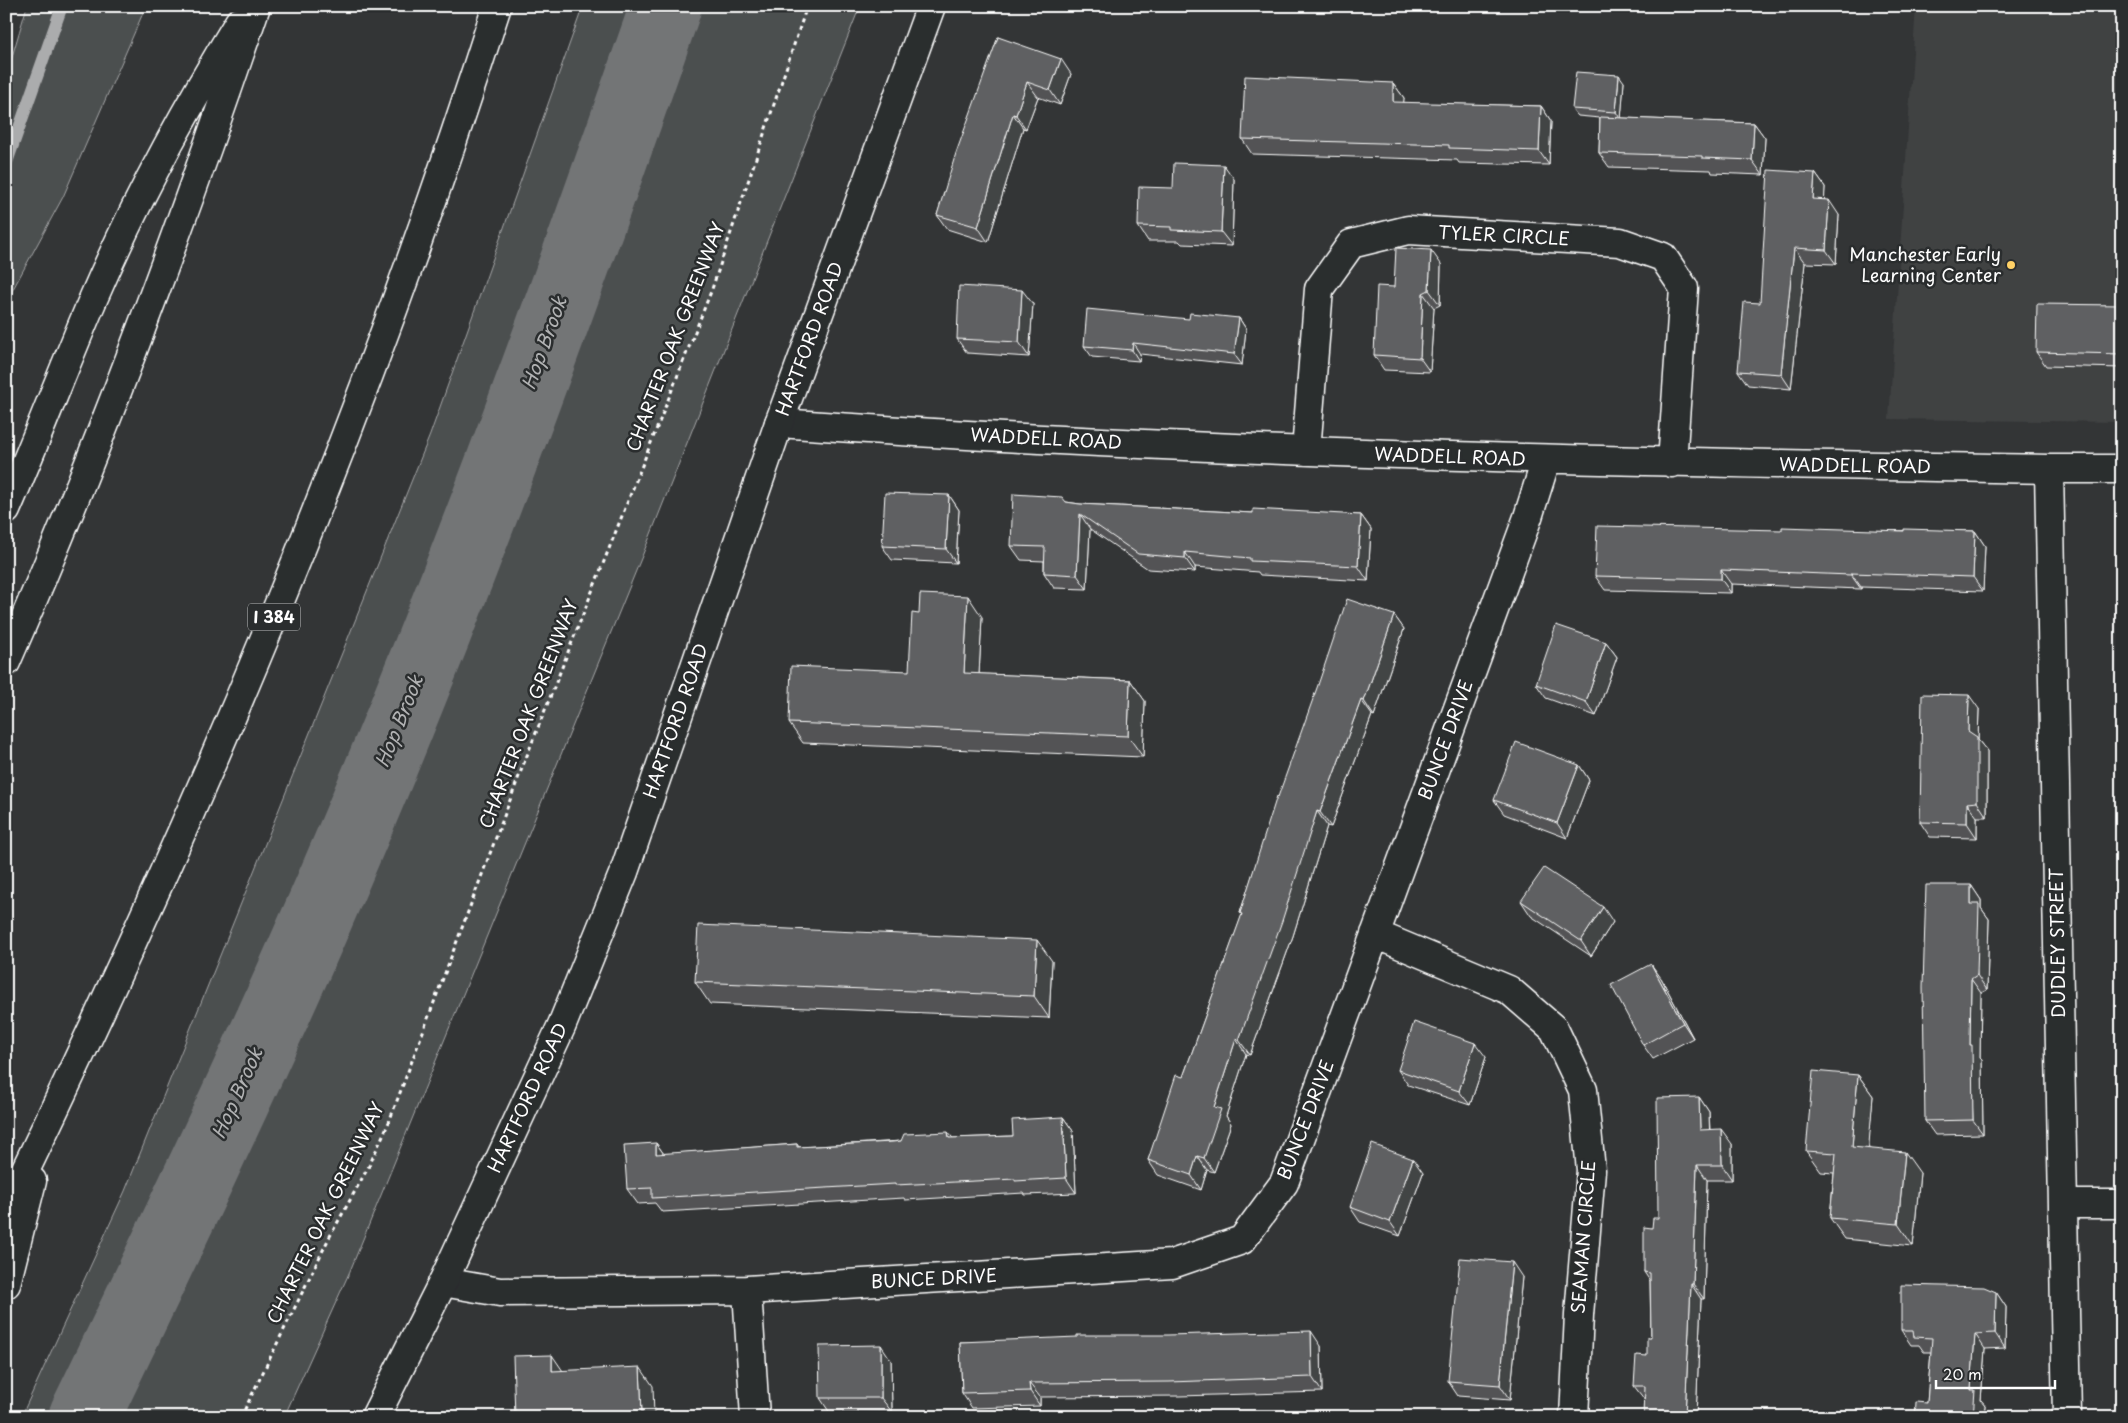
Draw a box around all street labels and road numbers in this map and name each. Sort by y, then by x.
street label: CHARTER OAK GREENWAY [618,217,731,455]
street label: TYLER CIRCLE [1438,218,1570,251]
street label: HARTFORD ROAD [768,258,849,419]
street label: WADDELL ROAD [970,420,1123,455]
street label: WADDELL ROAD [1374,439,1526,472]
street label: WADDELL ROAD [1779,450,1931,479]
street label: CHARTER OAK GREENWAY [471,594,584,832]
road number: I 384 [248,604,300,630]
street label: HARTFORD ROAD [635,639,714,802]
street label: BUNCE DRIVE [1410,676,1479,803]
street label: DUDLEY STREET [2042,867,2071,1018]
street label: HARTFORD ROAD [480,1018,573,1177]
street label: BUNCE DRIVE [1269,1056,1340,1183]
street label: CHARTER OAK GREENWAY [259,1096,390,1328]
street label: SEAMAN CIRCLE [1564,1159,1601,1315]
street label: BUNCE DRIVE [870,1261,998,1294]

